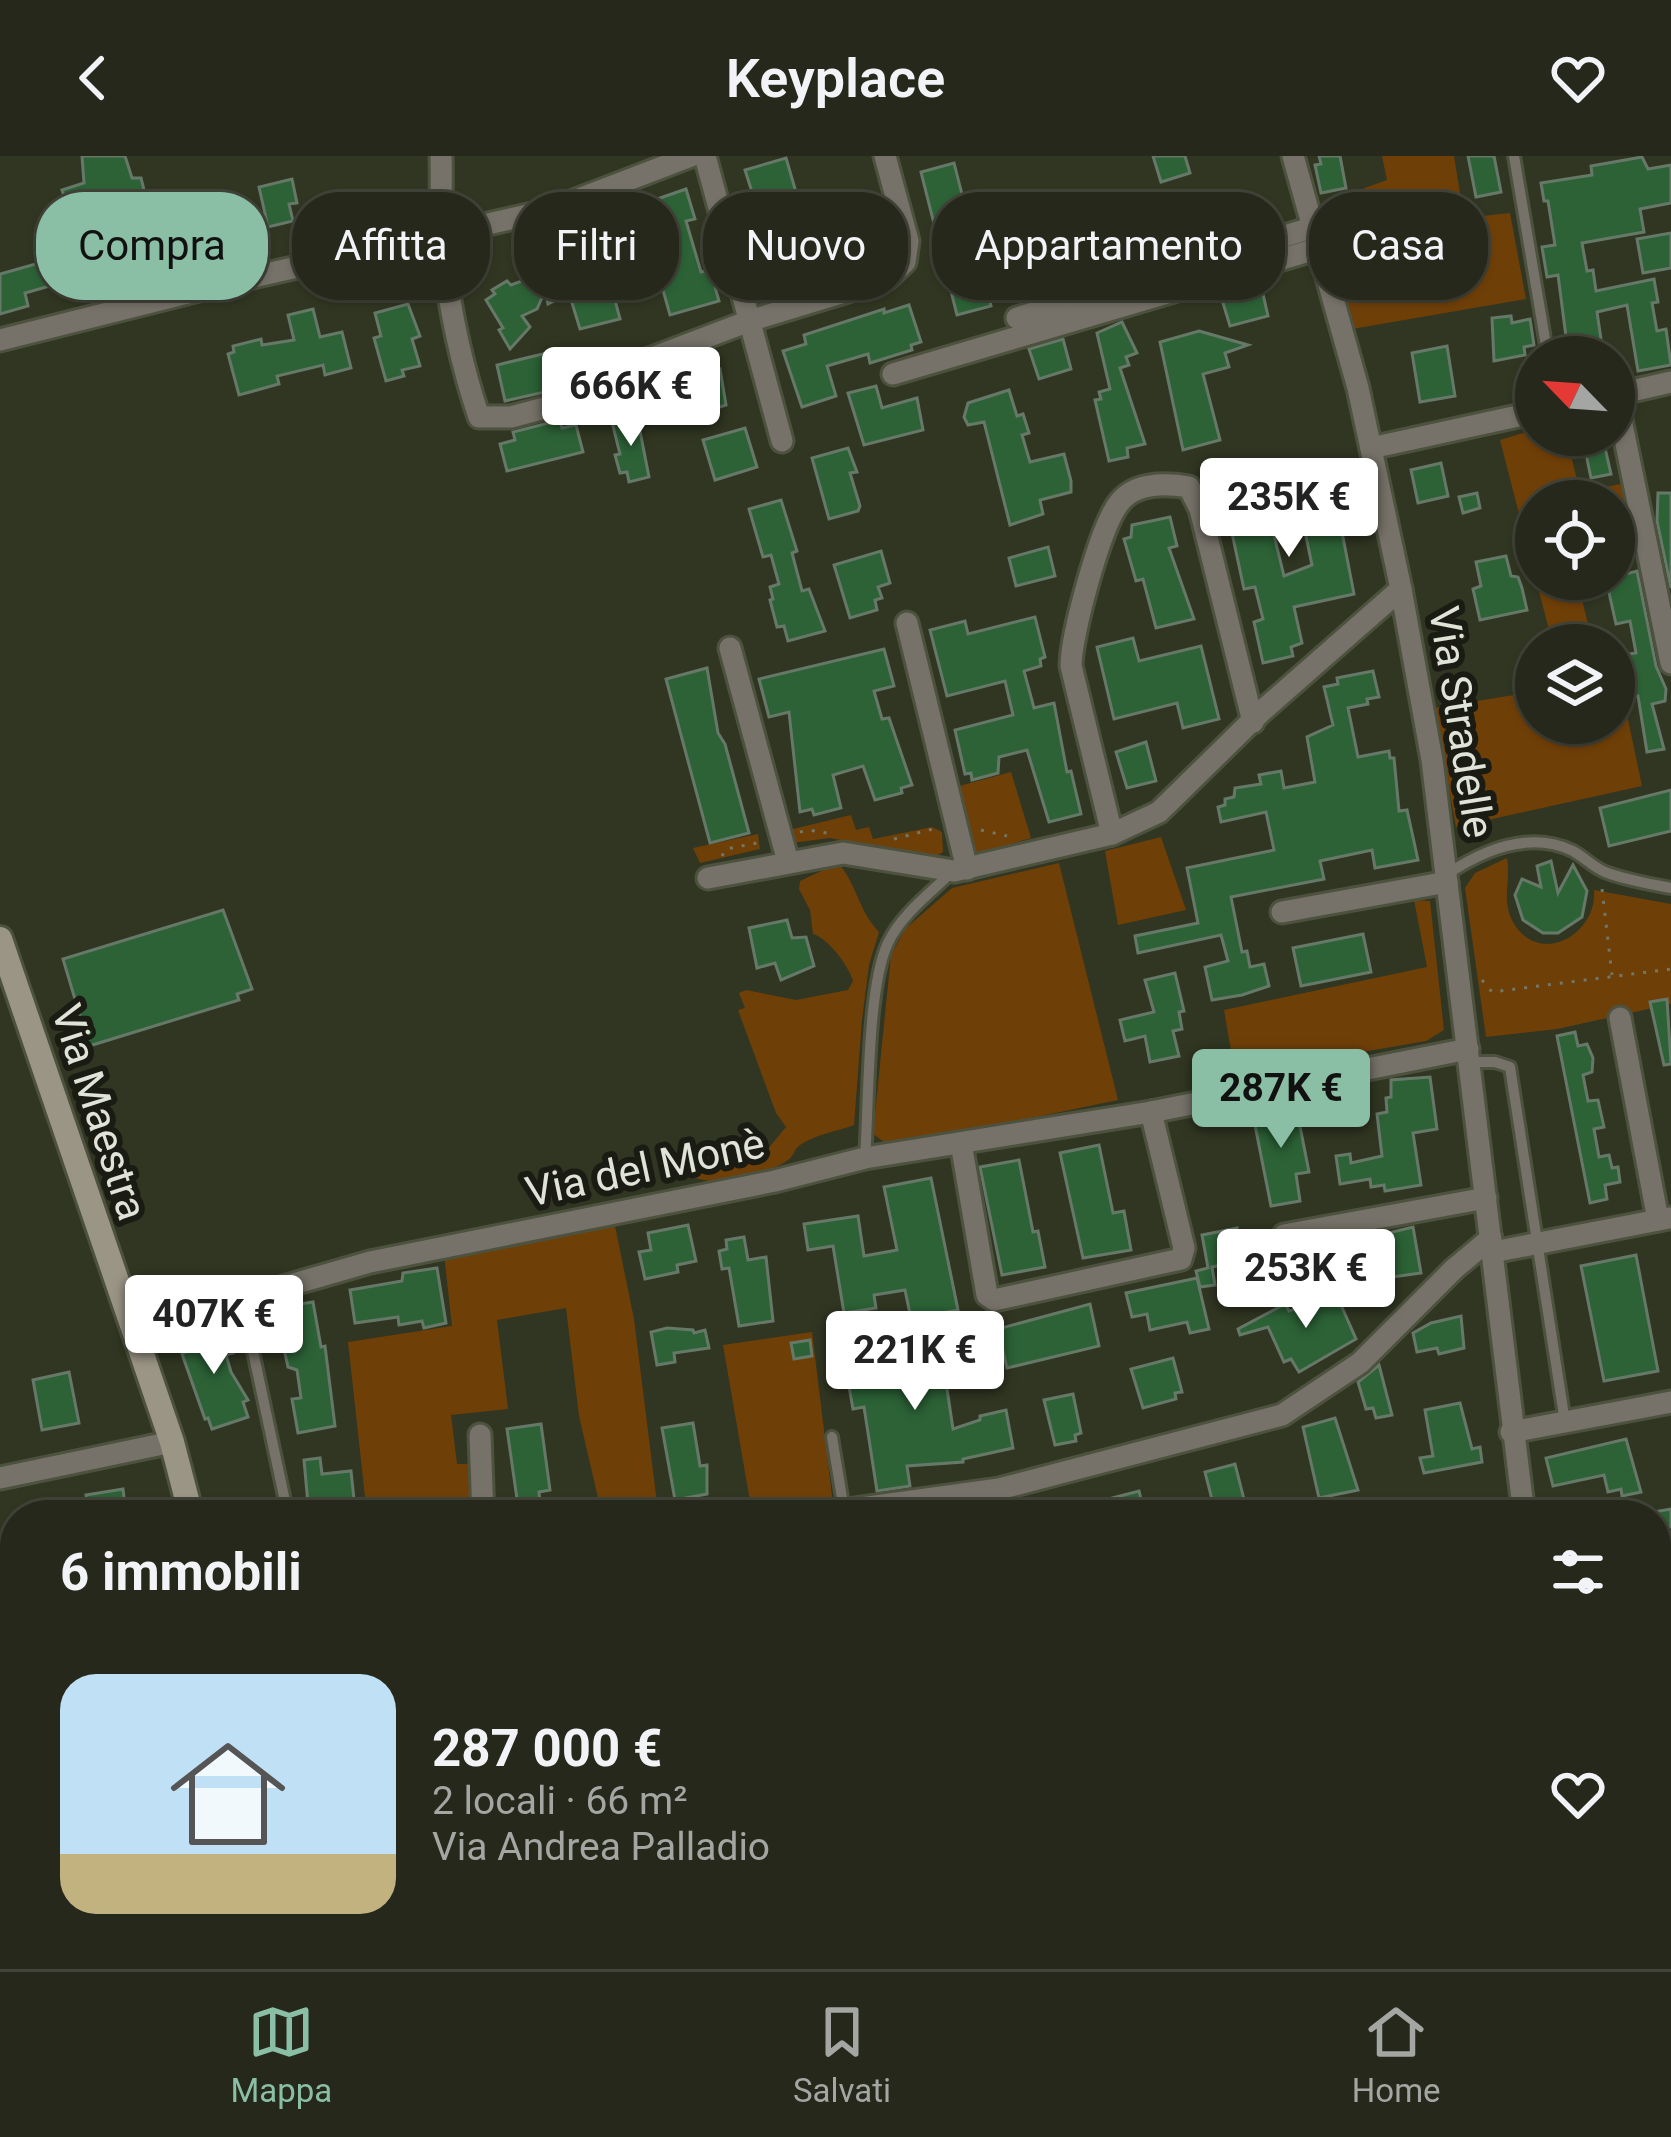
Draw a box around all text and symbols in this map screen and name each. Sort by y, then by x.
icon: back [60,45,126,111]
icon: heart [1545,45,1611,111]
text: Keyplace [726,47,945,110]
chip: Compra [36,192,268,300]
chip: Affitta [292,192,490,300]
chip: Filtri [514,192,679,300]
chip: Nuovo [703,192,908,300]
chip: Appartamento [932,192,1285,300]
chip: Casa [1309,192,1488,300]
north arrow [1515,336,1635,456]
map controls [1515,336,1635,744]
pin: 666K € [533,347,729,449]
text: 666K € [569,363,693,409]
pin: 235K € [1191,458,1387,560]
text: 235K € [1227,474,1351,520]
button: locate [1515,480,1635,600]
street label: Via Stradelle [1419,603,1504,841]
button: layers [1515,624,1635,744]
street label: Via Maestra [42,998,157,1226]
pin: 287K € [1183,1049,1379,1151]
text: 287K € [1219,1065,1343,1111]
street label: Via del Monè [521,1118,769,1217]
pin: 253K € [1208,1229,1404,1331]
text: 253K € [1244,1245,1368,1291]
pin: 407K € [116,1275,312,1377]
text: 407K € [152,1291,276,1337]
pin: 221K € [817,1311,1013,1413]
text: 221K € [853,1327,977,1373]
icon: filters [1545,1539,1611,1605]
text: 6 immobili [60,1543,302,1602]
text: 287 000 € [432,1719,662,1778]
icon: home [156,1722,300,1866]
icon: heart [1545,1761,1611,1827]
text: 2 locali · 66 m² [432,1778,687,1824]
text: Via Andrea Palladio [432,1824,770,1870]
tab: Mappa [230,1999,332,2110]
tab: Salvati [793,1999,891,2110]
tab: Home [1352,1999,1441,2110]

